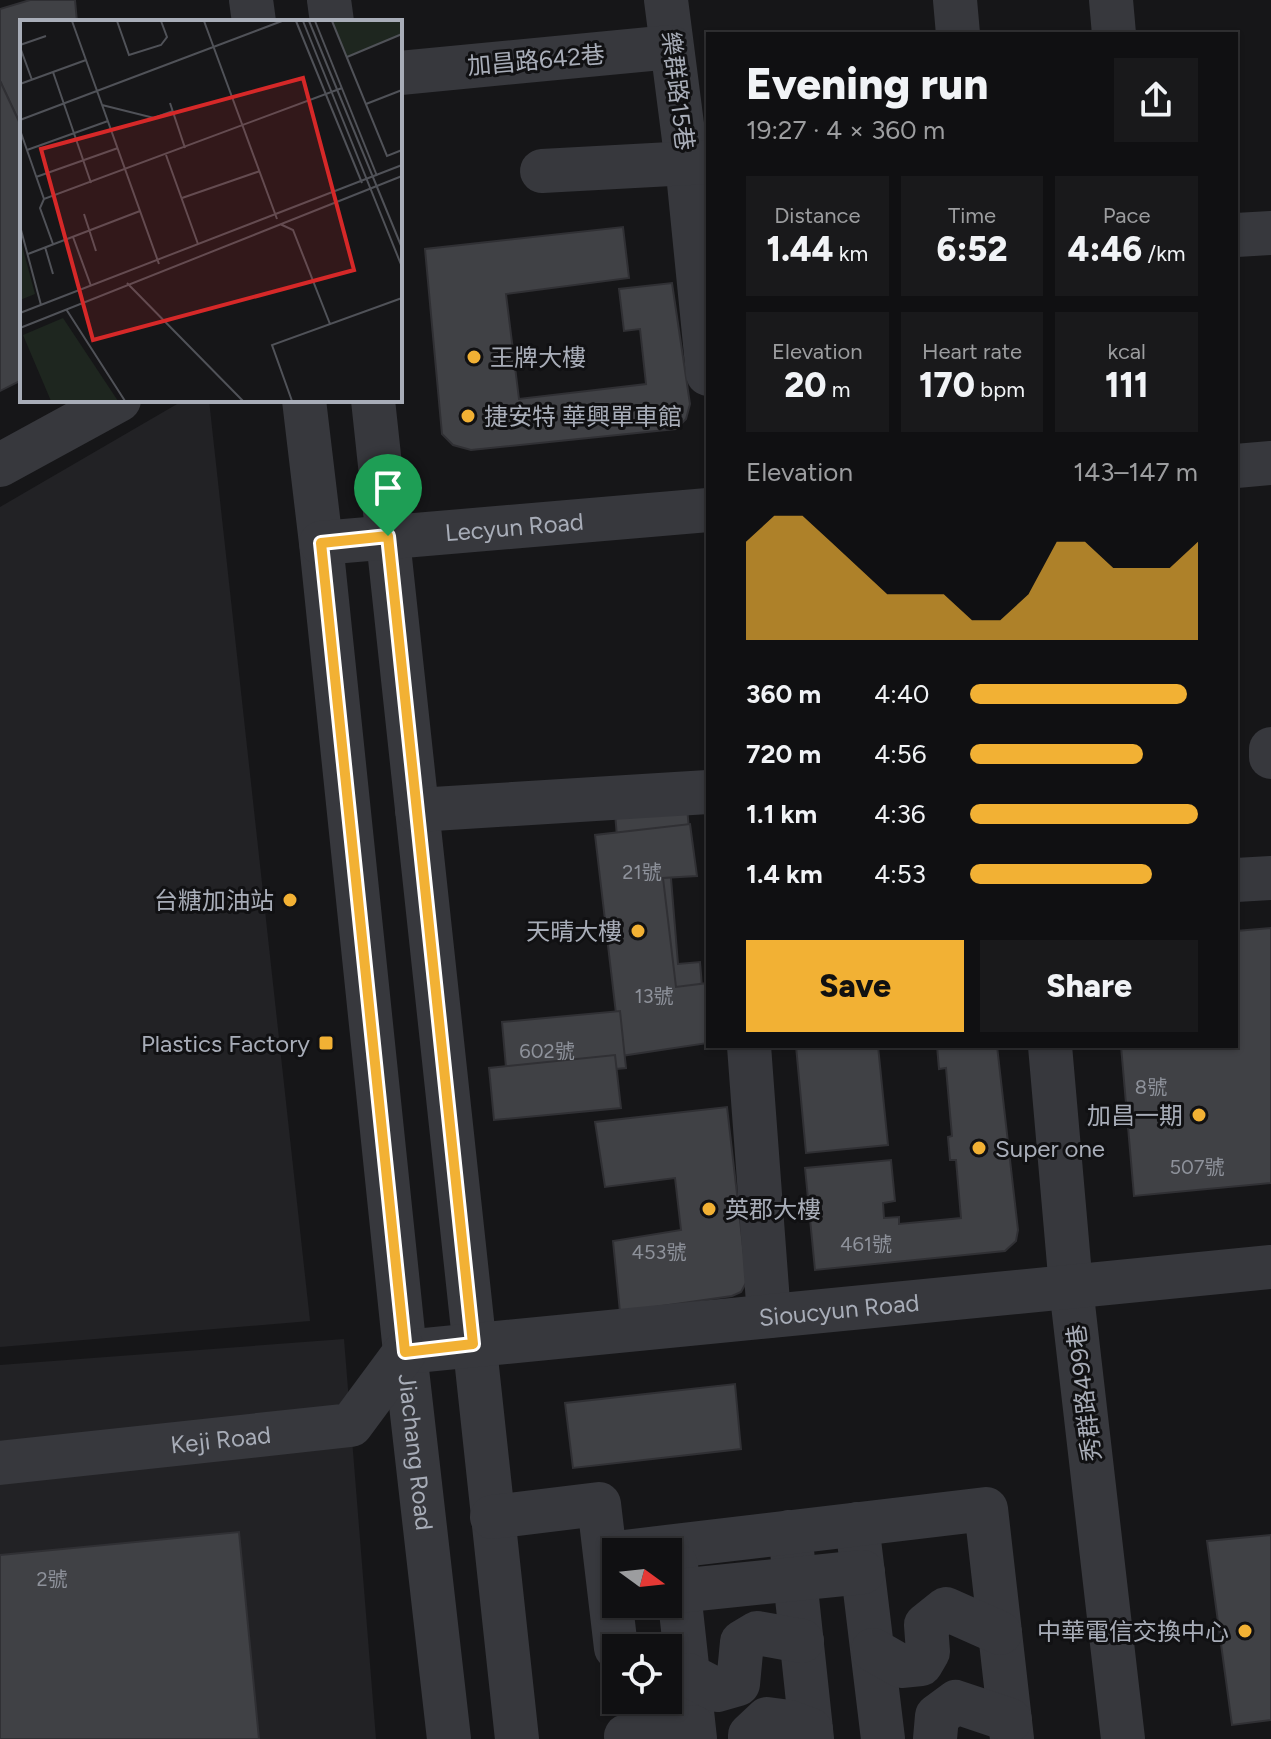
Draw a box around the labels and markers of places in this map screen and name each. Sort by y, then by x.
place label: 王牌大樓 [490,343,586,372]
marker: 王牌大樓 [465,348,483,366]
place label: 捷安特 華興單車館 [484,402,682,431]
marker: 捷安特 華興單車館 [459,407,477,425]
pin [354,454,422,536]
place label: 台糖加油站 [154,886,274,915]
marker: 台糖加油站 [281,891,299,909]
place label: 天晴大樓 [526,917,622,946]
marker: 天晴大樓 [629,922,647,940]
place label: Plastics Factory [141,1029,310,1058]
marker: Plastics Factory [317,1034,335,1052]
place label: 加昌一期 [1087,1101,1183,1130]
marker: 加昌一期 [1190,1106,1208,1124]
place label: Super one [995,1134,1105,1163]
marker: Super one [970,1139,988,1157]
place label: 英郡大樓 [725,1195,821,1224]
marker: 英郡大樓 [700,1200,718,1218]
place label: 中華電信交換中心 [1037,1617,1229,1646]
marker: 中華電信交換中心 [1236,1622,1254,1640]

